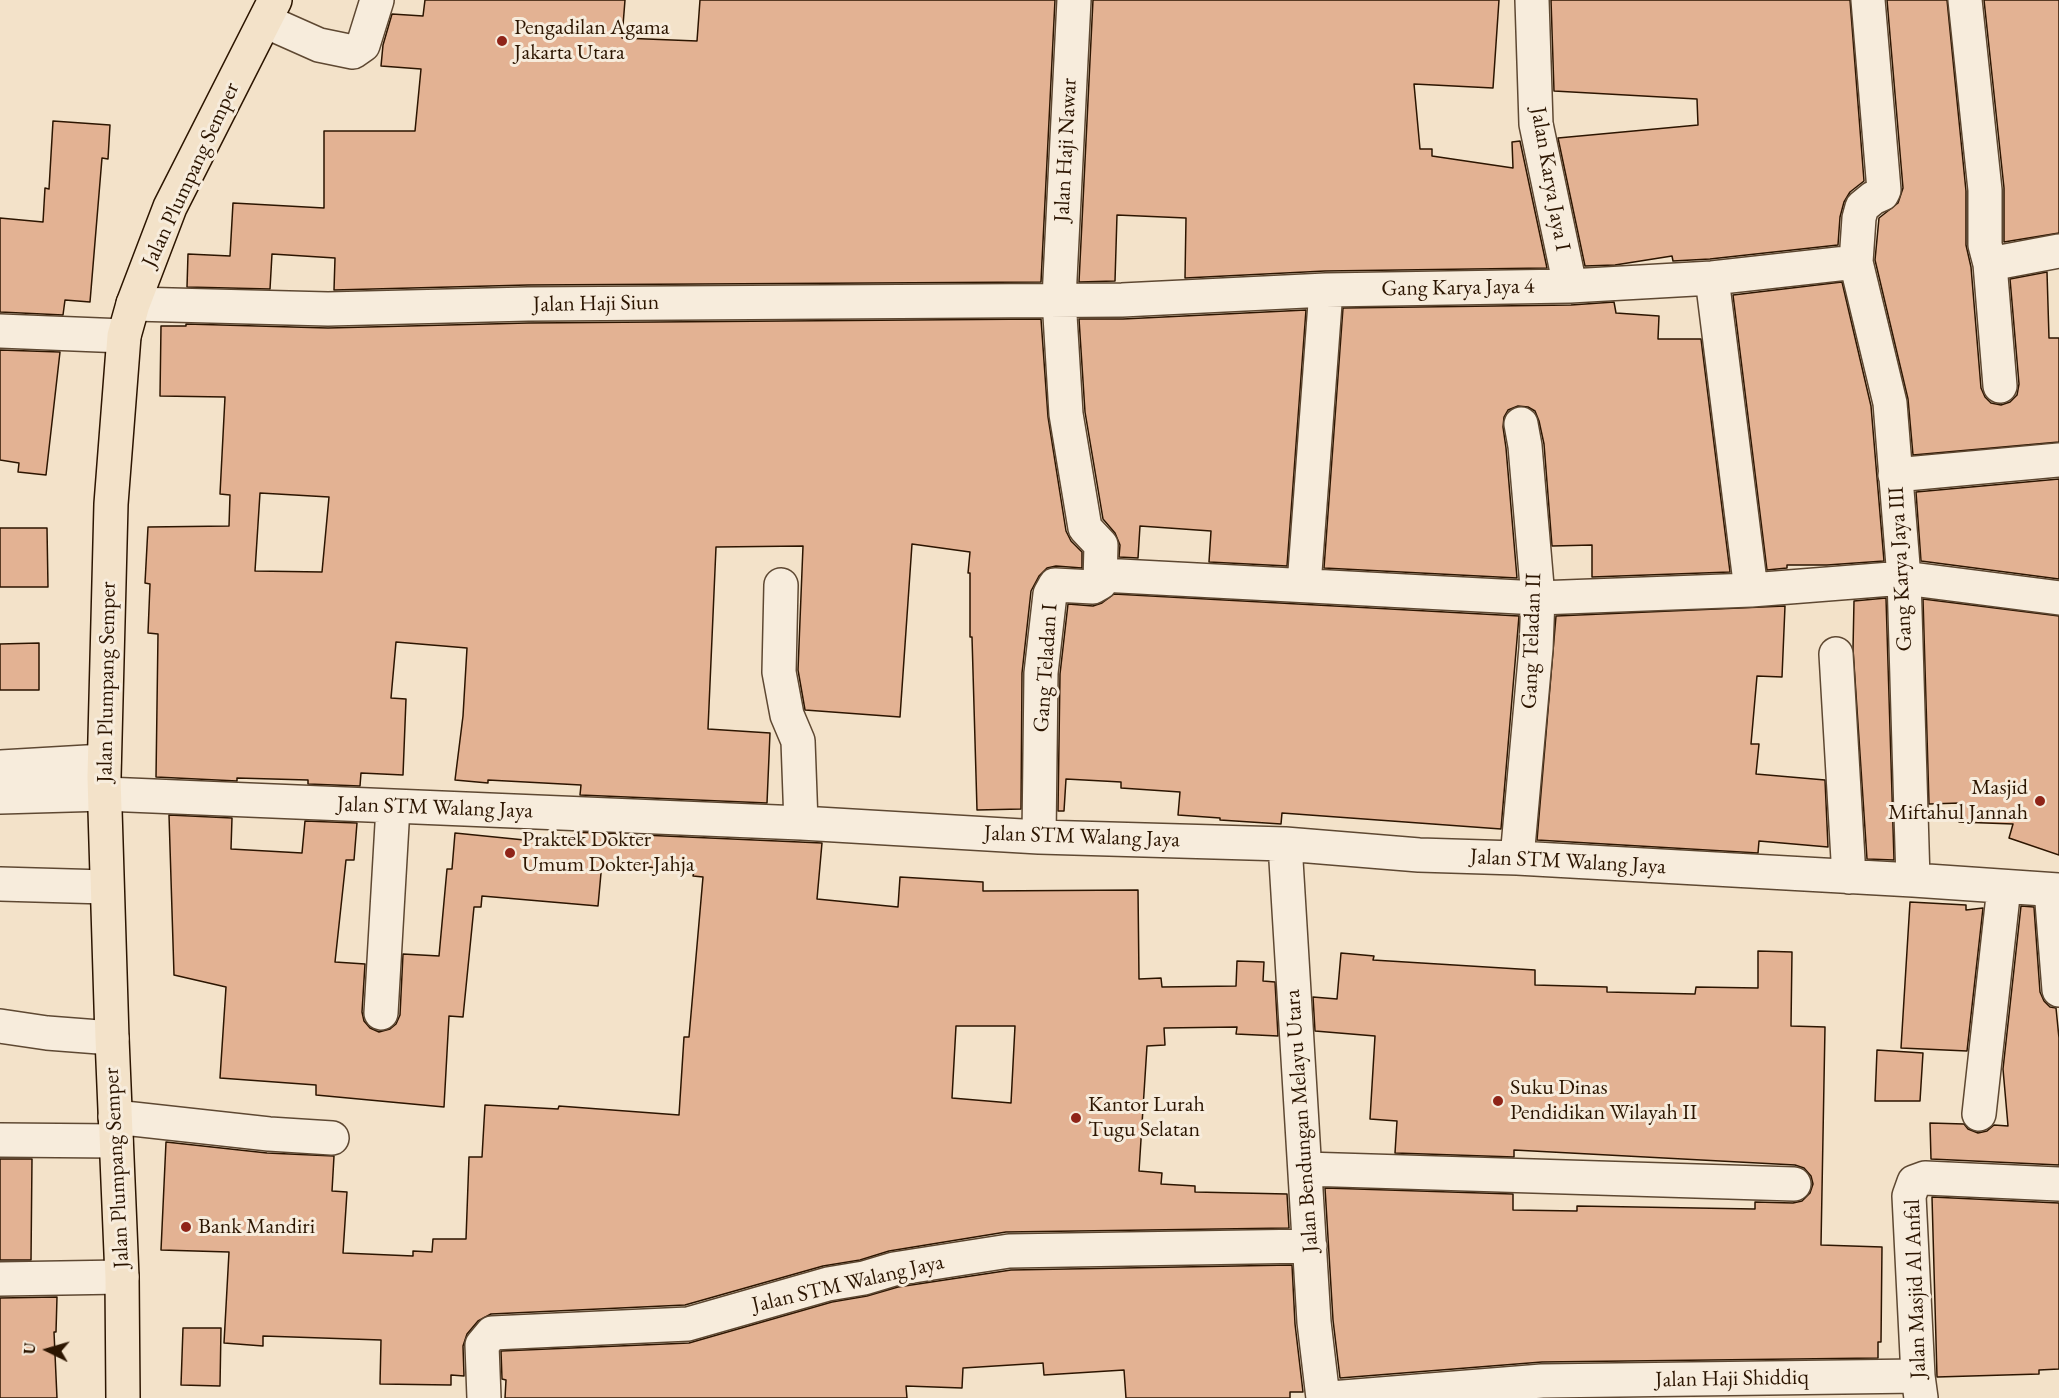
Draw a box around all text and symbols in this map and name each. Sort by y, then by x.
place label: Pengadilan Agama Jakarta Utara [514,15,670,66]
marker: Pengadilan Agama Jakarta Utara [495,34,509,48]
street label: Jalan Haji Nawar [1049,77,1083,223]
street label: Jalan Plumpang Semper [137,78,245,272]
street label: Jalan Karya Jaya I [1524,105,1576,253]
street label: Gang Karya Jaya 4 [1381,273,1535,303]
street label: Jalan Haji Siun [533,290,659,318]
street label: Gang Karya Jaya III [1884,486,1918,652]
street label: Gang Teladan II [1516,572,1548,710]
street label: Jalan Plumpang Semper [92,581,122,783]
street label: Gang Teladan I [1028,603,1064,733]
place label: Masjid Miftahul Jannah [1888,775,2028,826]
street label: Jalan STM Walang Jaya [337,791,533,825]
marker: Masjid Miftahul Jannah [2033,794,2047,808]
street label: Jalan STM Walang Jaya [984,820,1180,854]
place label: Praktek Dokter Umum Dokter Jahja [522,827,695,878]
street label: Jalan STM Walang Jaya [1469,844,1667,880]
marker: Praktek Dokter Umum Dokter Jahja [503,846,517,860]
street label: Jalan Bendungan Melayu Utara [1280,989,1324,1253]
street label: Jalan Plumpang Semper [99,1067,135,1269]
place label: Suku Dinas Pendidikan Wilayah II [1510,1075,1697,1126]
place label: Kantor Lurah Tugu Selatan [1088,1092,1205,1144]
marker: Suku Dinas Pendidikan Wilayah II [1491,1094,1505,1108]
marker: Kantor Lurah Tugu Selatan [1069,1111,1083,1125]
street label: Jalan Masjid Al Anfal [1900,1199,1932,1379]
place label: Bank Mandiri [198,1214,315,1240]
marker: Bank Mandiri [179,1220,193,1234]
street label: Jalan STM Walang Jaya [750,1249,946,1319]
north arrow [18,1320,78,1380]
text: U [19,1342,41,1355]
street label: Jalan Haji Shiddiq [1655,1364,1809,1394]

